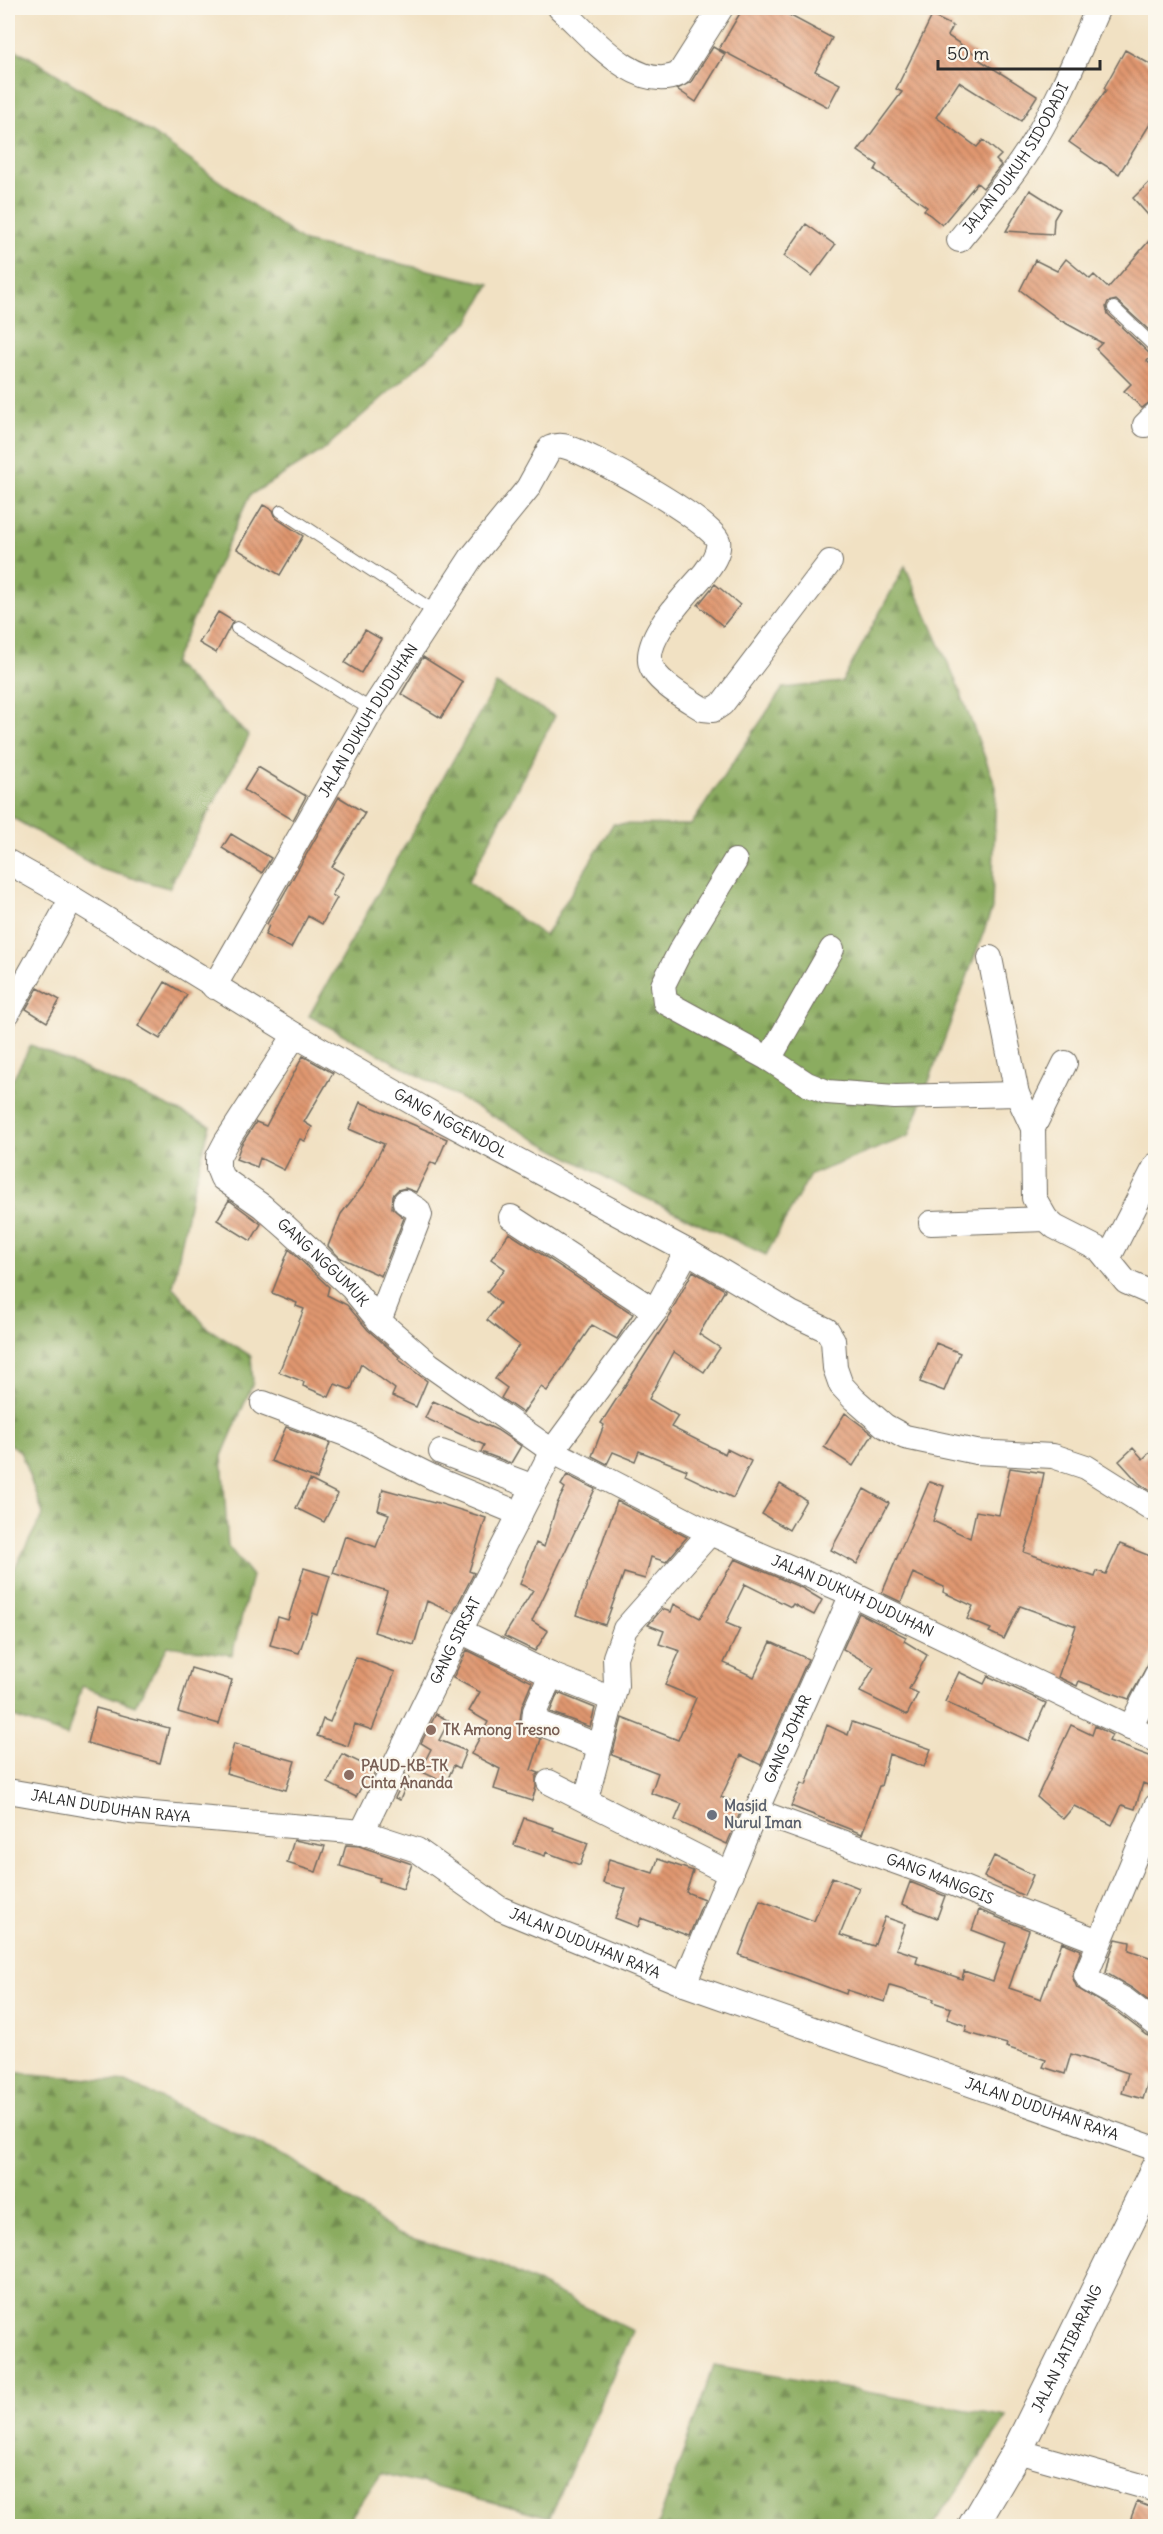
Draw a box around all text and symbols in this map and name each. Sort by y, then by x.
scale bar [938,33,1100,71]
text: 50 m [947,42,989,65]
street label: JALAN DUKUH SIDODADI [958,79,1072,237]
street label: JALAN DUKUH DUDUHAN [314,640,422,801]
street label: GANG NGGENDOL [391,1084,511,1162]
street label: GANG NGGUMUK [274,1214,373,1310]
street label: JALAN DUKUH DUDUHAN [769,1551,937,1641]
street label: GANG SIRSAT [426,1594,485,1687]
street label: GANG JOHAR [759,1691,815,1786]
place label: TK Among Tresno [443,1720,561,1740]
marker: TK Among Tresno [424,1723,438,1737]
place label: PAUD-KB-TK Cinta Ananda [361,1756,453,1792]
marker: PAUD-KB-TK Cinta Ananda [342,1768,356,1782]
street label: JALAN DUDUHAN RAYA [30,1785,192,1826]
place label: Masjid Nurul Iman [724,1796,802,1832]
marker: Masjid Nurul Iman [705,1808,719,1822]
street label: GANG MANGGIS [884,1849,997,1908]
street label: JALAN DUDUHAN RAYA [507,1903,664,1982]
street label: JALAN DUDUHAN RAYA [963,2073,1122,2144]
street label: JALAN JATIBARANG [1027,2281,1106,2415]

